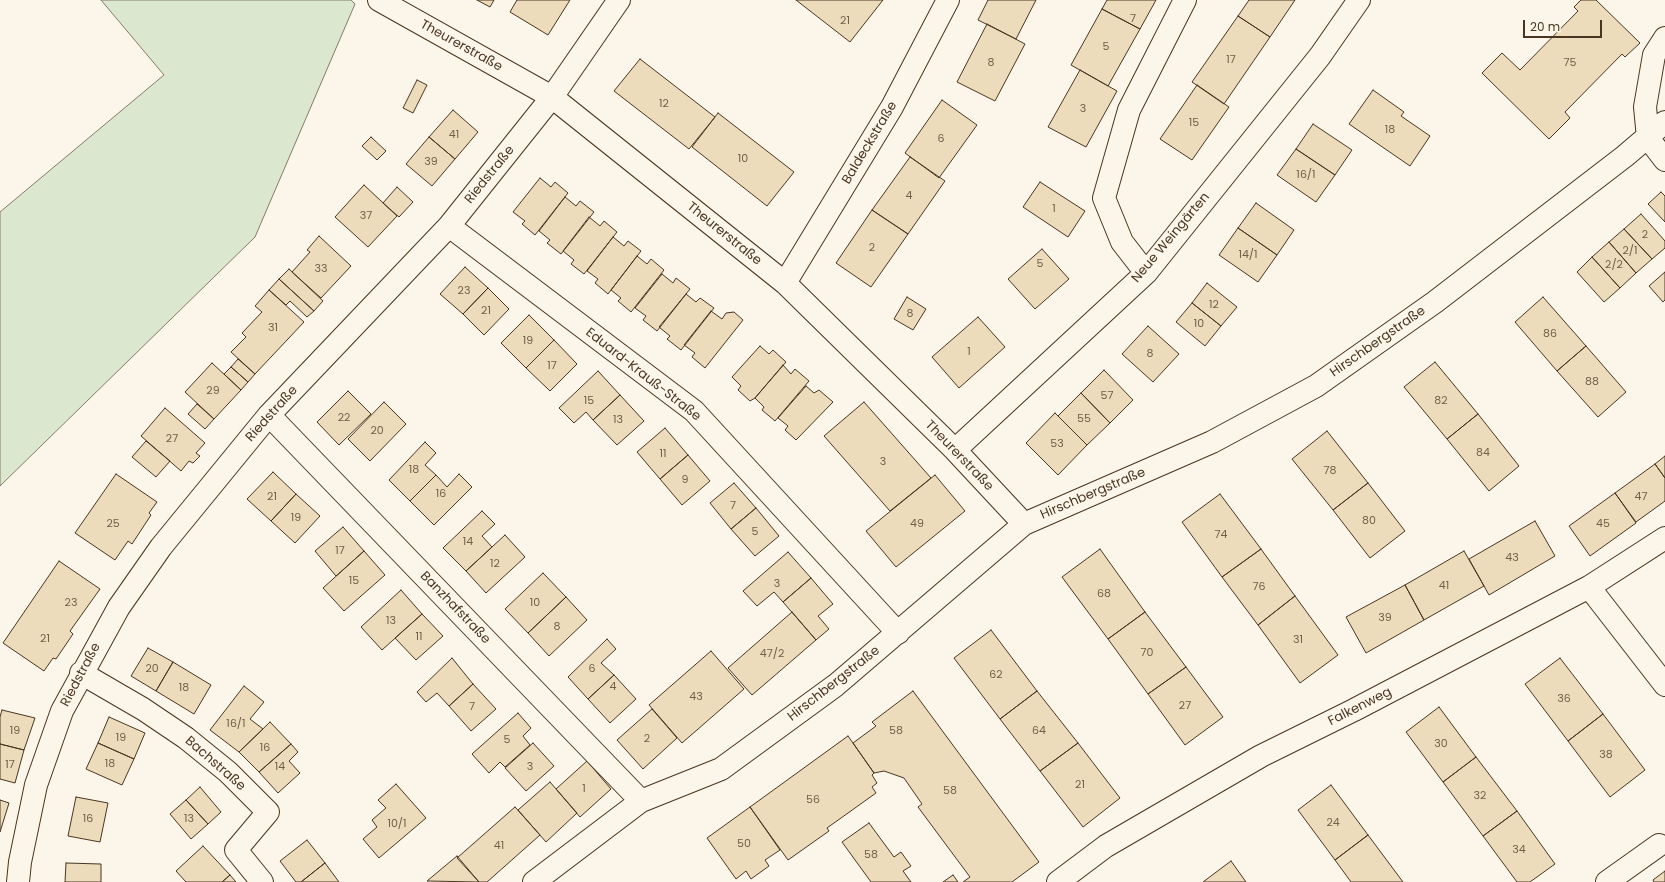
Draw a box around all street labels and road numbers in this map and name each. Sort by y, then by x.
street label: Theurerstraße [417,17,505,75]
street label: Baldeckstraße [839,99,901,187]
street label: Riedstraße [462,143,518,207]
street label: Neue Weingärten [1129,190,1213,286]
street label: Theurerstraße [684,199,764,269]
street label: Hirschbergstraße [1327,303,1429,381]
street label: Eduard-Krauß-Straße [582,325,704,425]
street label: Riedstraße [243,383,301,445]
street label: Theurerstraße [922,418,996,494]
street label: Hirschbergstraße [1038,465,1148,523]
street label: Banzhafstraße [417,569,493,647]
street label: Riedstraße [58,640,104,710]
street label: Hirschbergstraße [785,643,883,725]
street label: Falkenweg [1326,684,1394,730]
street label: Bachstraße [182,733,248,795]

